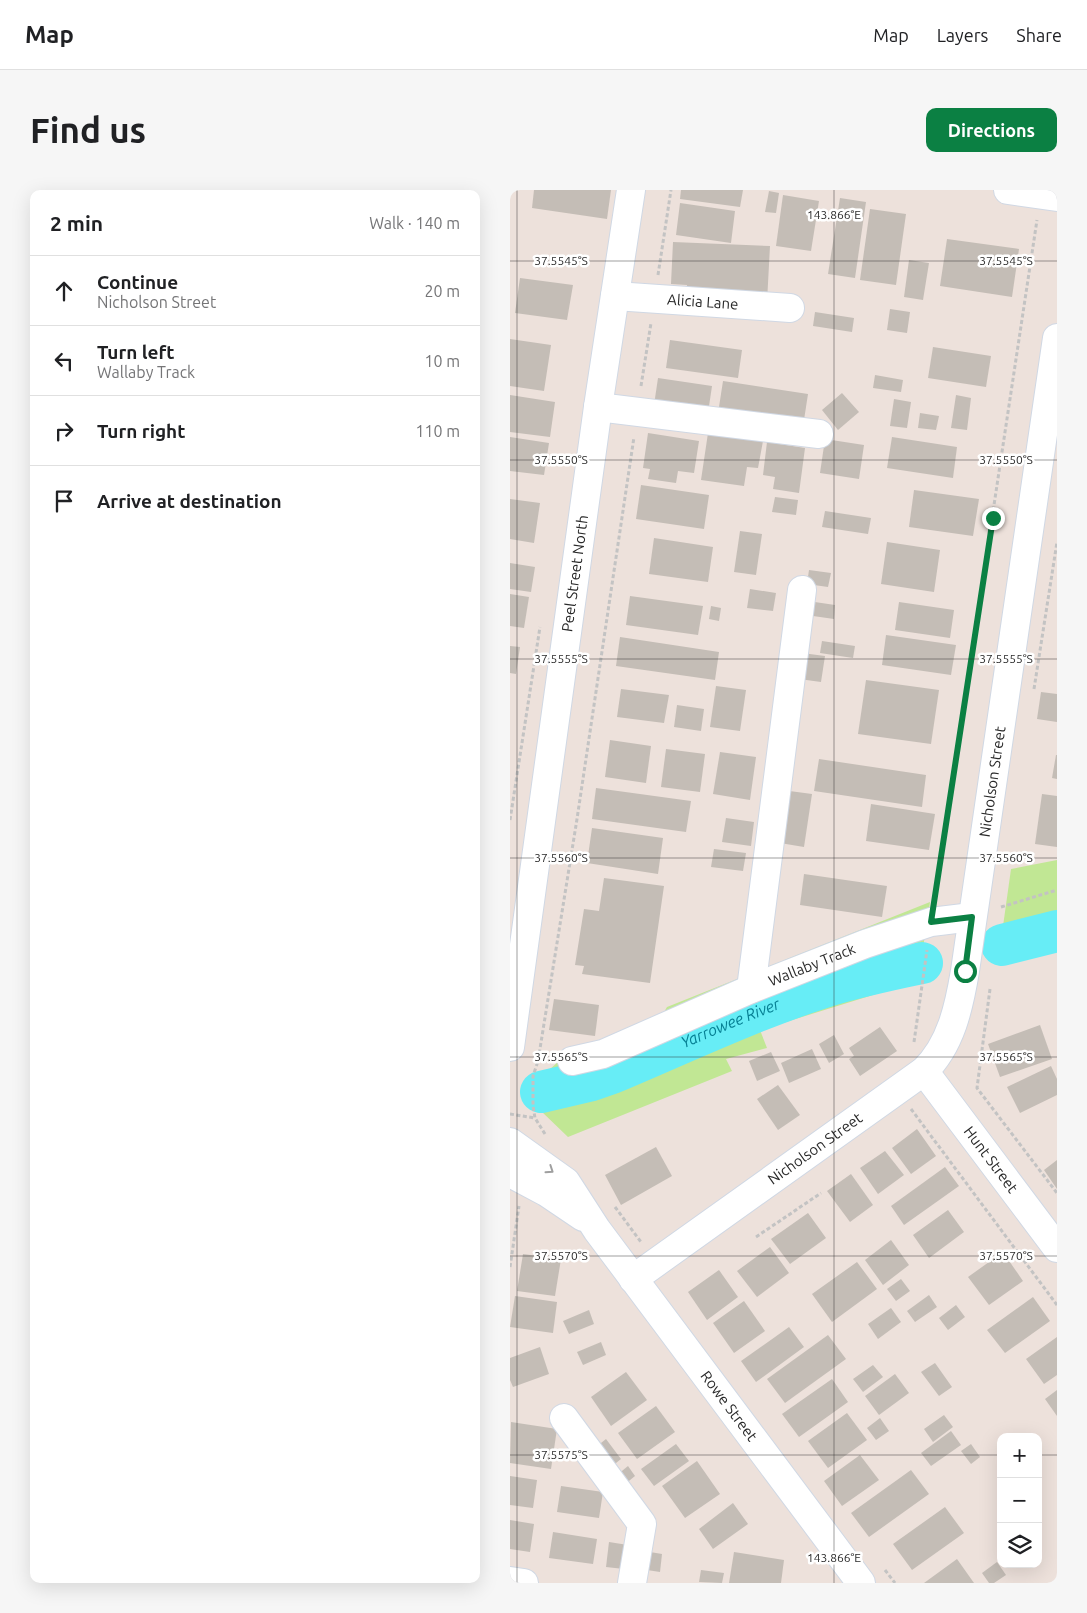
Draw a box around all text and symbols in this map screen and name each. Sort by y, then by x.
text: Map [25,21,74,48]
text: Map [873,25,909,45]
text: Layers [937,25,988,45]
text: Share [1016,25,1062,45]
button: Directions [926,108,1057,152]
text: Find us [30,110,146,150]
text: 143.866°E [807,208,861,221]
text: 2 min [50,211,103,235]
text: Walk · 140 m [369,214,460,232]
text: 37.5545°S [534,254,588,267]
text: 37.5545°S [979,254,1033,267]
text: Continue [97,271,178,293]
icon: ahead [50,277,78,305]
text: 20 m [424,282,460,300]
street label: Alicia Lane [667,291,739,312]
text: Nicholson Street [97,293,216,311]
text: Turn left [97,341,175,363]
icon: left [50,347,78,375]
text: 10 m [424,352,460,370]
text: Wallaby Track [97,363,195,381]
icon: right [50,417,78,445]
text: Turn right [97,420,185,442]
text: 110 m [415,422,460,440]
text: 37.5550°S [534,453,588,466]
text: 37.5550°S [979,453,1033,466]
icon: arrive [50,487,78,515]
text: Arrive at destination [97,490,282,512]
route end [982,507,1005,530]
street label: Peel Street North [558,514,591,633]
text: 37.5555°S [534,652,588,665]
text: 37.5555°S [979,652,1033,665]
street label: Nicholson Street [976,725,1008,838]
text: 37.5560°S [534,851,588,864]
text: 37.5560°S [979,851,1033,864]
street label: Wallaby Track [766,939,858,989]
route start [954,960,977,983]
water label: Yarrowee River [678,994,783,1051]
text: 37.5565°S [534,1050,588,1063]
text: 37.5565°S [979,1050,1033,1063]
street label: Nicholson Street [764,1109,865,1188]
street label: Hunt Street [961,1123,1022,1196]
one-way arrow [545,1163,554,1173]
text: 37.5570°S [534,1249,588,1262]
text: 37.5570°S [979,1249,1033,1262]
street label: Rowe Street [697,1367,761,1444]
map controls [997,1433,1042,1568]
button: + [997,1433,1042,1478]
text: 37.5575°S [534,1448,588,1461]
button: − [997,1478,1042,1523]
button: layers [997,1523,1042,1568]
text: 143.866°E [807,1551,861,1564]

